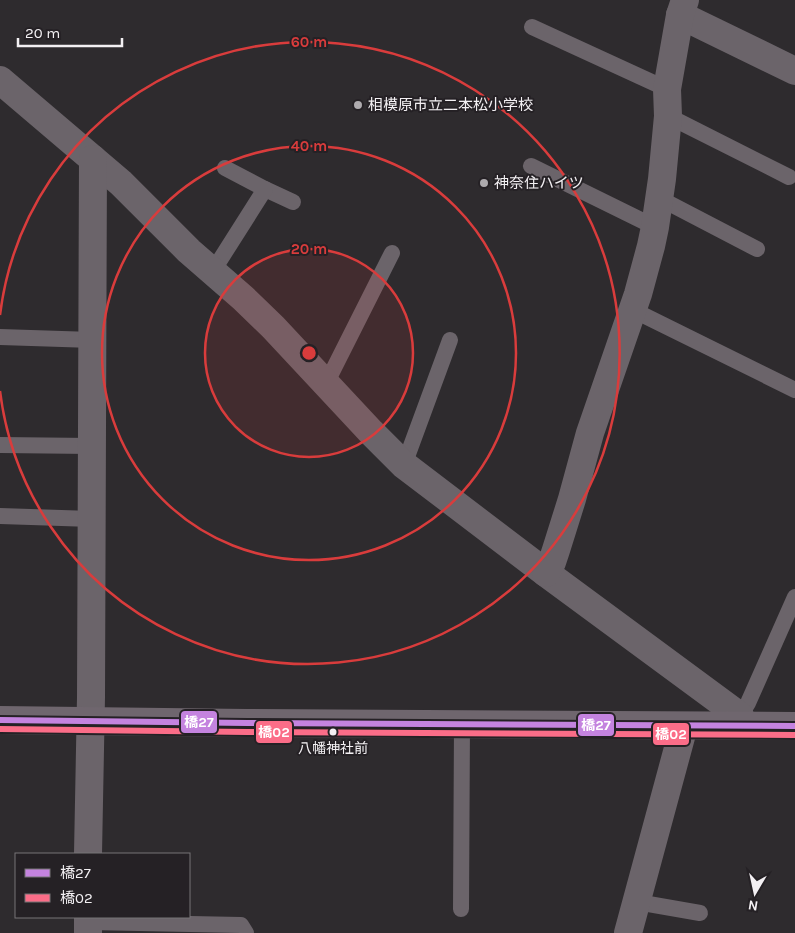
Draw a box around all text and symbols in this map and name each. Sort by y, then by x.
scale bar [18,15,121,47]
text: 20 m [25,24,60,42]
text: 60 m [291,33,327,51]
place label: 相模原市立二本松小学校 [368,96,533,114]
marker: 相模原市立二本松小学校 [352,99,364,111]
text: 40 m [291,137,327,155]
place label: 神奈住ハイツ [494,174,584,192]
marker: 神奈住ハイツ [478,177,490,189]
text: 20 m [291,240,327,258]
centre of rings [300,344,318,362]
line badge: 橋27 [180,710,218,734]
line badge: 橋27 [577,713,615,737]
text: 橋27 [184,714,214,731]
text: 橋27 [581,717,611,734]
line badge: 橋02 [255,720,293,744]
line badge: 橋02 [652,722,690,746]
text: 橋02 [258,724,290,741]
text: 橋02 [655,726,687,743]
marker: 八幡神社前 [328,727,338,737]
place label: 八幡神社前 [298,740,368,757]
legend [15,853,190,918]
text: 橋27 [60,864,91,882]
north arrow [730,868,780,918]
text: 橋02 [60,889,93,907]
text: N [747,896,759,915]

